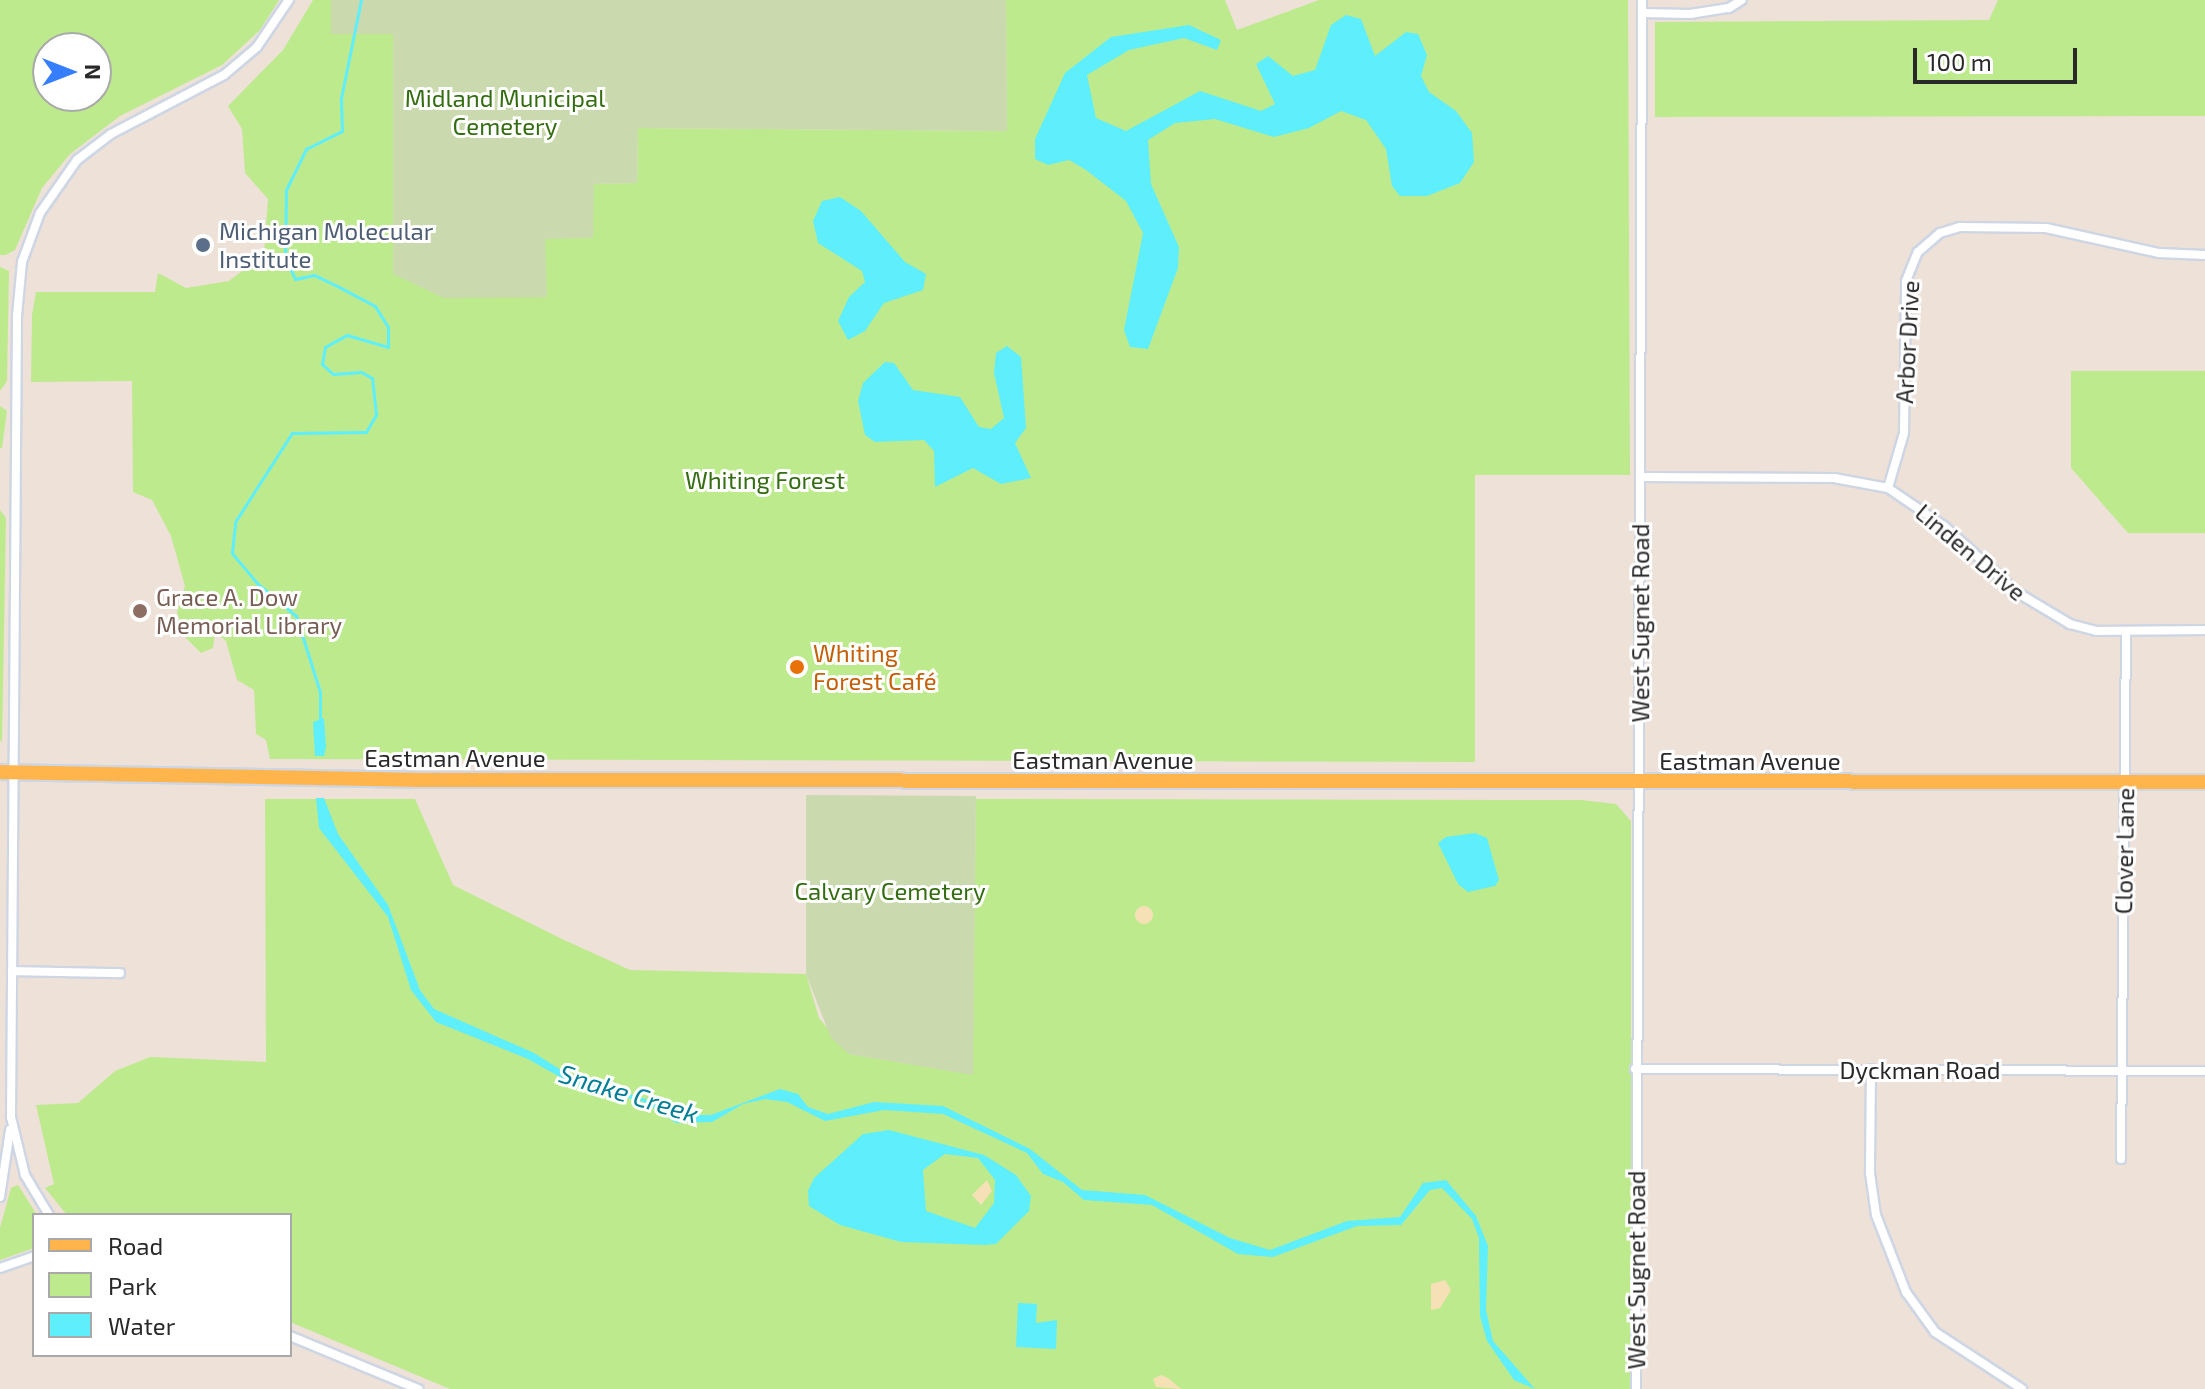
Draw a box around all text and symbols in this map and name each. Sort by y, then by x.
north arrow [32,32,112,112]
scale bar [1917,32,2081,82]
text: 100 m [1927,47,1992,76]
text: N [81,64,107,80]
park label: Midland Municipal Cemetery [405,84,605,140]
place label: Michigan Molecular Institute [219,217,433,273]
marker: Michigan Molecular Institute [194,236,212,254]
street label: Arbor Drive [1889,279,1925,405]
park label: Whiting Forest [685,466,845,494]
street label: Linden Drive [1910,498,2032,606]
street label: West Sugnet Road [1626,523,1654,723]
place label: Grace A. Dow Memorial Library [156,583,343,639]
marker: Grace A. Dow Memorial Library [131,602,149,620]
place label: Whiting Forest Café [813,639,937,695]
marker: Whiting Forest Café [788,658,806,676]
street label: Eastman Avenue [364,744,546,772]
street label: Eastman Avenue [1012,746,1194,774]
street label: Eastman Avenue [1659,747,1841,775]
street label: Clover Lane [2108,787,2140,915]
park label: Calvary Cemetery [794,877,986,905]
street label: Dyckman Road [1839,1056,2001,1084]
water label: Snake Creek [556,1057,702,1129]
street label: West Sugnet Road [1622,1170,1650,1370]
legend [32,1213,292,1357]
text: Road [108,1231,163,1260]
text: Park [108,1271,157,1300]
text: Water [108,1311,175,1340]

